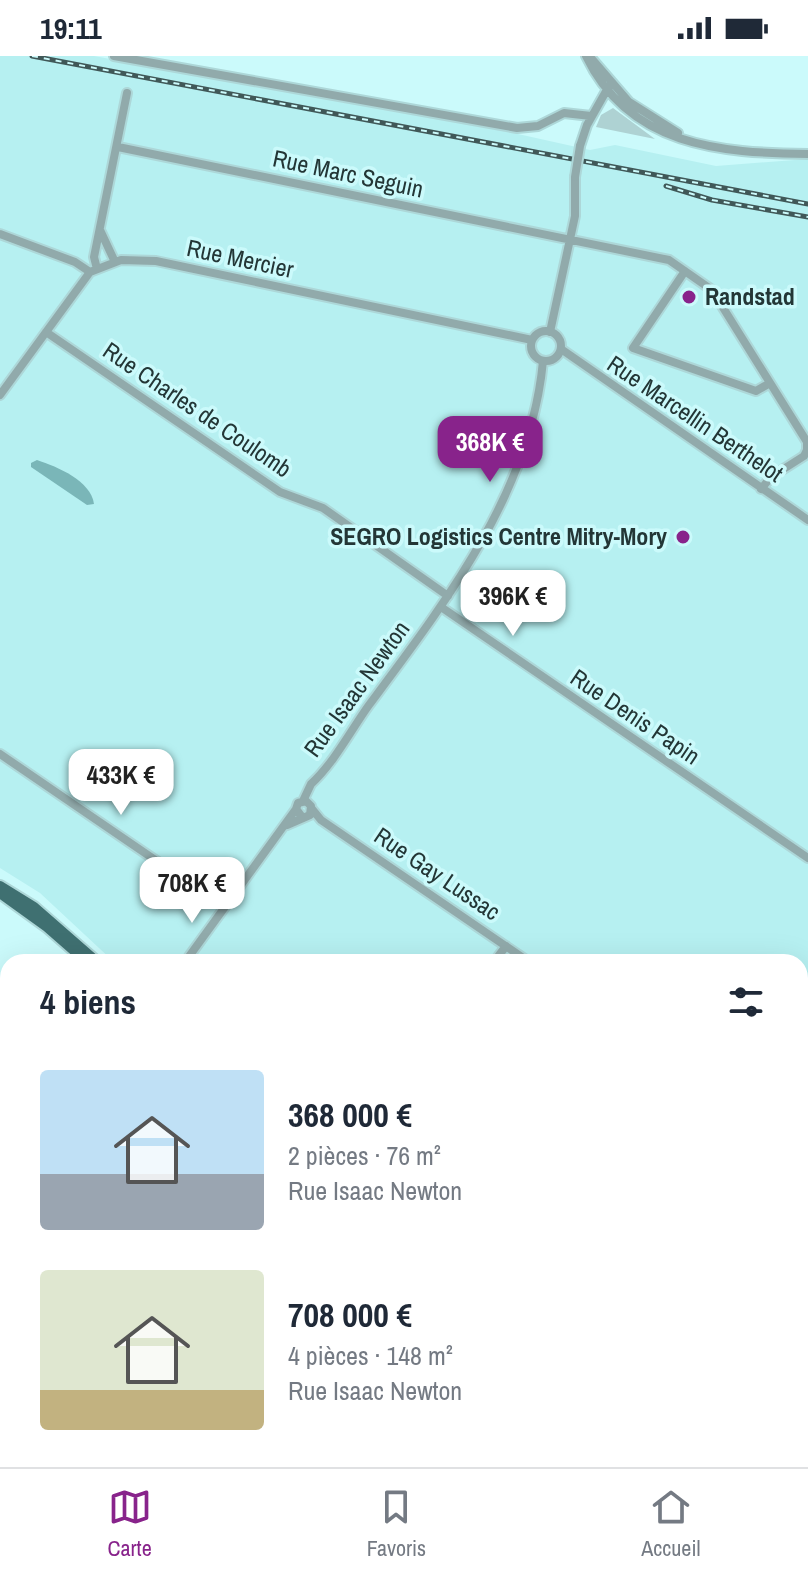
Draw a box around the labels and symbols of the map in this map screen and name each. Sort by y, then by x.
street label: Rue Marc Seguin [270,141,426,205]
street label: Rue Mercier [184,231,297,285]
place label: Randstad [705,280,795,312]
marker: Randstad [680,288,698,306]
street label: Rue Charles de Coulomb [97,334,298,484]
street label: Rue Marcellin Berthelot [601,347,790,489]
pin: 368K € [425,416,555,484]
place label: SEGRO Logistics Centre Mitry-Mory [330,520,667,552]
marker: SEGRO Logistics Centre Mitry-Mory [674,528,692,546]
pin: 396K € [448,570,578,638]
street label: Rue Isaac Newton [296,614,416,763]
street label: Rue Denis Papin [564,661,707,771]
pin: 433K € [56,749,186,817]
street label: Rue Gay Lussac [368,819,507,927]
pin: 708K € [127,857,257,925]

